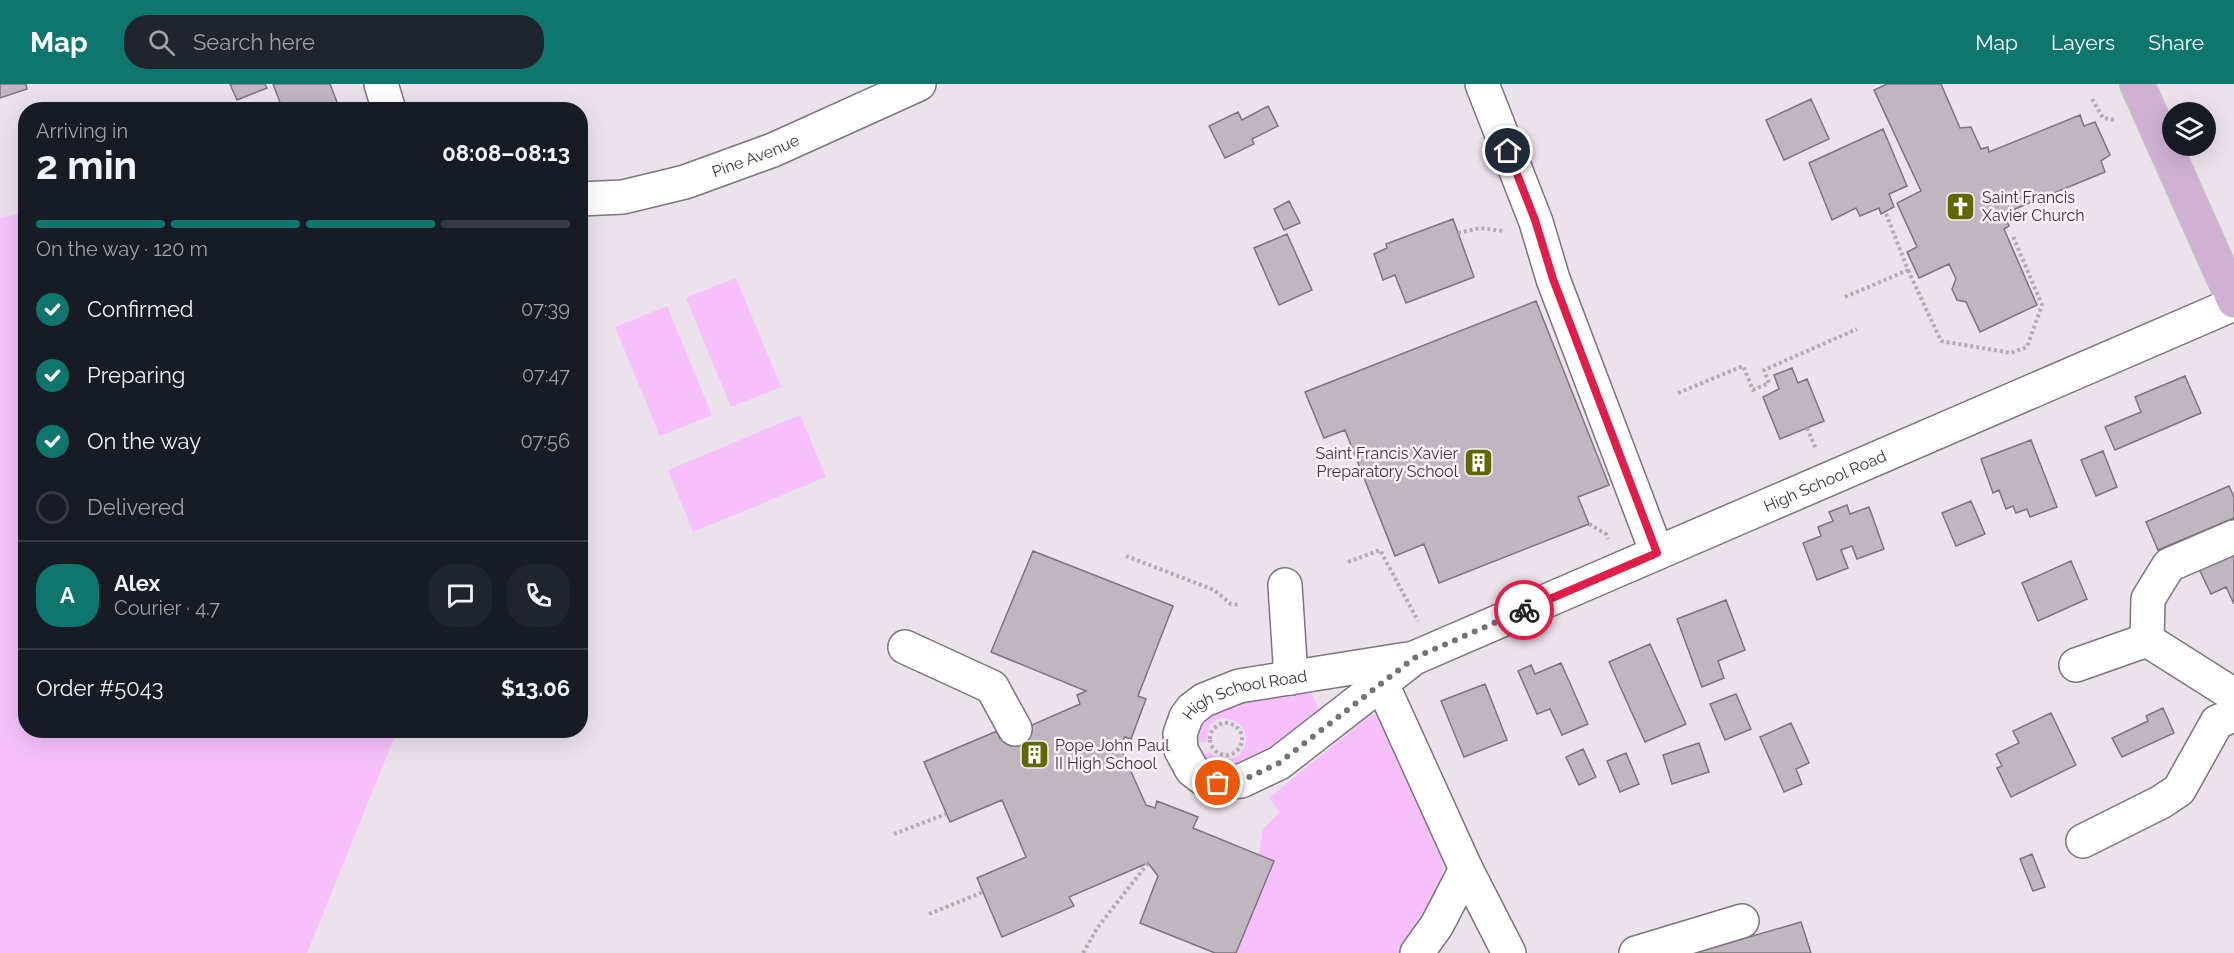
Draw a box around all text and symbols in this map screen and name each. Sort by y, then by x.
search box [124,15,544,69]
text: Map [30,26,88,59]
icon: search [145,26,178,59]
text: Search here [193,29,315,55]
text: Map [1975,30,2018,55]
text: Layers [2051,30,2115,55]
text: Share [2148,30,2204,55]
map controls [2162,102,2216,156]
button: layers [2162,102,2216,156]
text: Arriving in [36,119,128,143]
pin [1482,125,1533,176]
street label: Pine Avenue [709,130,802,181]
icon: home [1491,134,1524,167]
text: 08:08–08:13 [442,140,570,166]
text: 2 min [36,142,137,188]
place label: Saint Francis Xavier Church [1982,188,2085,225]
church icon: Saint Francis Xavier Church [1945,190,1977,222]
text: On the way · 120 m [36,237,208,261]
icon: check [36,293,69,326]
text: Confirmed [87,296,194,322]
text: 07:39 [521,297,570,321]
icon: check [36,359,69,392]
text: Preparing [87,362,185,388]
text: 07:47 [522,363,570,387]
icon: check [36,425,69,458]
text: On the way [87,428,201,454]
text: 07:56 [520,429,570,453]
place label: Saint Francis Xavier Preparatory School [1316,444,1459,481]
building icon: Saint Francis Xavier Preparatory School [1463,446,1495,478]
street label: High School Road [1761,446,1889,516]
text: Delivered [87,494,185,520]
button: chat [429,564,492,627]
button: phone [507,564,570,627]
text: Alex [114,570,160,596]
courier [1494,580,1554,640]
text: A [60,582,75,608]
icon: bike [1508,594,1541,627]
text: Courier · 4.7 [114,596,220,620]
street label: High School Road [1178,666,1308,723]
text: Order #5043 [36,675,163,701]
text: $13.06 [501,675,570,701]
place label: Pope John Paul II High School [1055,736,1170,773]
building icon: Pope John Paul II High School [1018,738,1050,770]
pin [1192,757,1243,808]
icon: bag [1201,766,1234,799]

